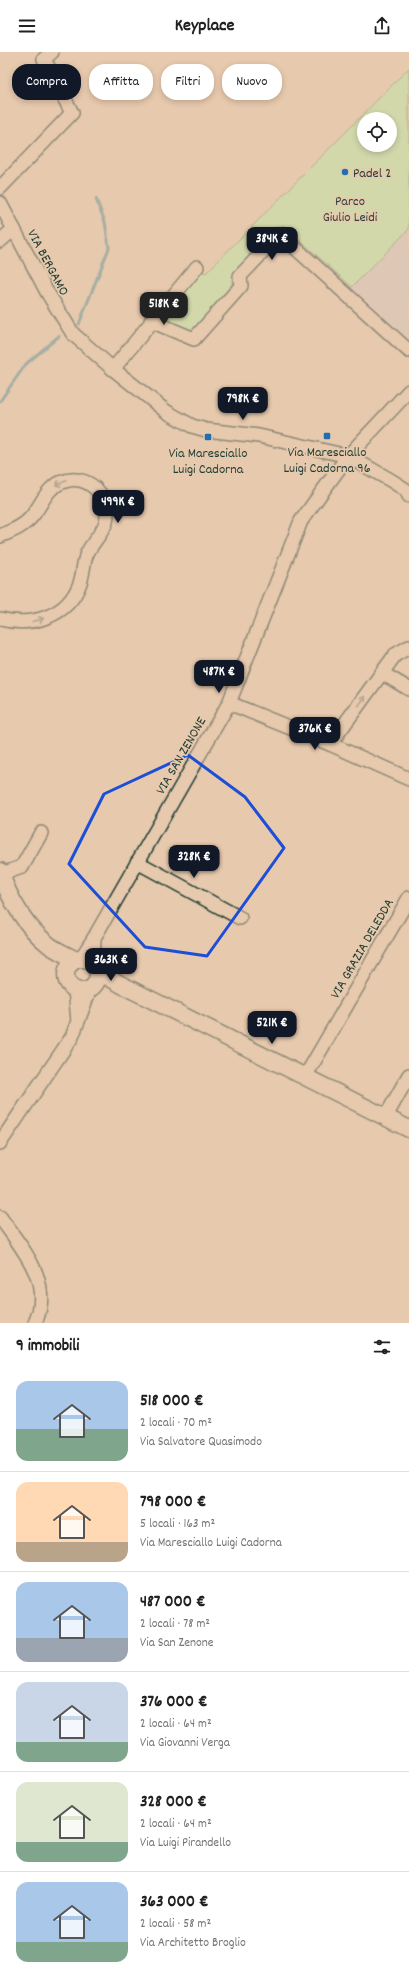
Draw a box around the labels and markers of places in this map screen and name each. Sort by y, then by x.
place label: Padel 2 [353,164,391,184]
marker: Padel 2 [340,167,350,177]
pin: 384K € [239,227,305,261]
pin: 518K € [131,292,197,326]
pin: 798K € [210,387,276,421]
marker: Via Maresciallo Luigi Cadorna 96 [322,431,332,441]
marker: Via Maresciallo Luigi Cadorna [203,432,213,442]
place label: Via Maresciallo Luigi Cadorna 96 [283,443,371,479]
place label: Via Maresciallo Luigi Cadorna [169,444,247,480]
pin: 499K € [85,490,151,524]
pin: 487K € [186,660,252,694]
pin: 376K € [282,717,348,751]
pin: 328K € [161,845,227,879]
pin: 363K € [78,948,144,982]
pin: 521K € [239,1011,305,1045]

